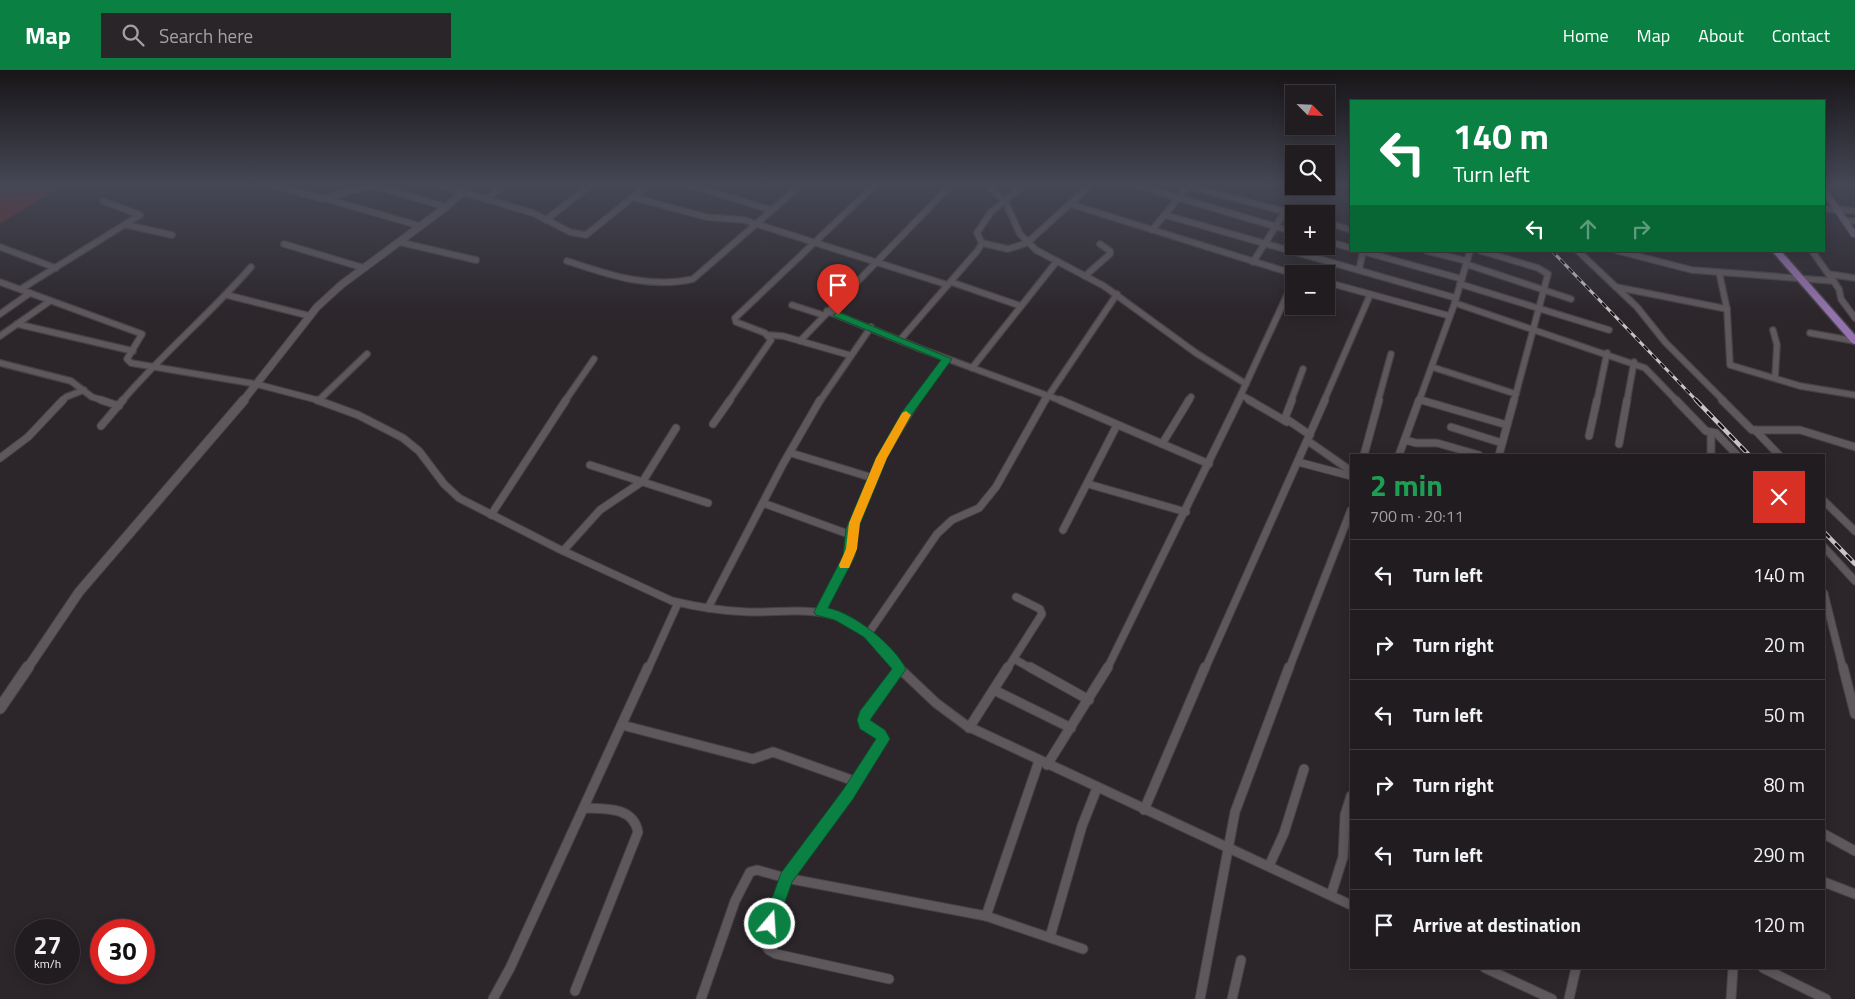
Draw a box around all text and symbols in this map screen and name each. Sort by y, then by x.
search box [101,13,451,58]
text: Map [25,17,71,53]
icon: search [119,21,147,49]
text: Search here [159,21,253,50]
text: Home [1563,22,1609,49]
text: Map [1637,22,1670,49]
text: About [1698,22,1744,49]
text: Contact [1772,22,1830,49]
north arrow [1285,85,1335,135]
map controls [1285,85,1335,315]
text: 140 m [1453,109,1549,163]
icon: left [1370,120,1435,185]
button: search [1285,145,1335,195]
text: Turn left [1453,157,1530,191]
button: + [1285,205,1335,255]
icon: left [1521,215,1549,243]
icon: ahead [1574,215,1602,243]
icon: right [1627,215,1655,243]
pin [817,264,859,315]
button: − [1285,265,1335,315]
icon: arrive [824,271,852,299]
text: 2 min [1370,462,1443,508]
button: close [1753,471,1805,523]
text: 700 m · 20:11 [1370,504,1464,528]
text: Turn left [1413,560,1483,589]
text: 140 m [1753,560,1805,589]
icon: left [1370,561,1398,589]
text: Turn right [1413,630,1494,659]
text: 20 m [1764,630,1805,659]
icon: right [1370,631,1398,659]
text: Turn left [1413,700,1483,729]
text: 50 m [1764,700,1805,729]
icon: left [1370,701,1398,729]
text: Turn right [1413,770,1494,799]
text: 80 m [1764,770,1805,799]
icon: right [1370,771,1398,799]
text: Turn left [1413,840,1483,869]
text: 290 m [1753,840,1805,869]
icon: left [1370,841,1398,869]
position arrow [743,897,795,949]
text: Arrive at destination [1413,910,1581,939]
text: 120 m [1753,910,1805,939]
icon: arrive [1370,911,1398,939]
speed limit sign: 30 [90,919,155,984]
text: 27 [33,926,62,964]
text: km/h [34,954,61,973]

